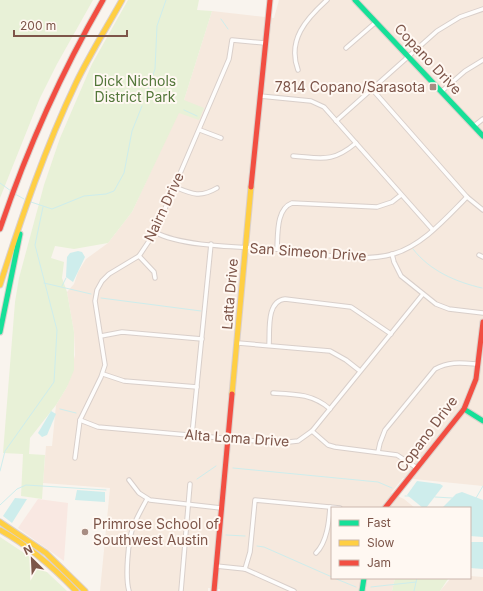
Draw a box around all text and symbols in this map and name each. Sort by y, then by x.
scale bar [14,12,127,38]
text: 200 m [20,18,56,33]
street label: Copano Drive [391,20,465,98]
park label: Dick Nichols District Park [94,72,176,105]
place label: 7814 Copano/Sarasota [275,78,425,95]
marker: 7814 Copano/Sarasota [428,82,438,92]
street label: Nairn Drive [140,170,187,244]
street label: San Simeon Drive [249,239,367,264]
street label: Latta Drive [218,258,241,330]
street label: Copano Drive [393,392,461,475]
street label: Alta Loma Drive [184,425,290,450]
legend [331,507,471,579]
place label: Primrose School of Southwest Austin [93,515,219,548]
text: Fast [367,515,391,530]
marker: Primrose School of Southwest Austin [80,527,90,537]
text: Slow [367,535,395,550]
north arrow [12,539,52,579]
text: N [21,542,35,558]
text: Jam [367,555,391,570]

